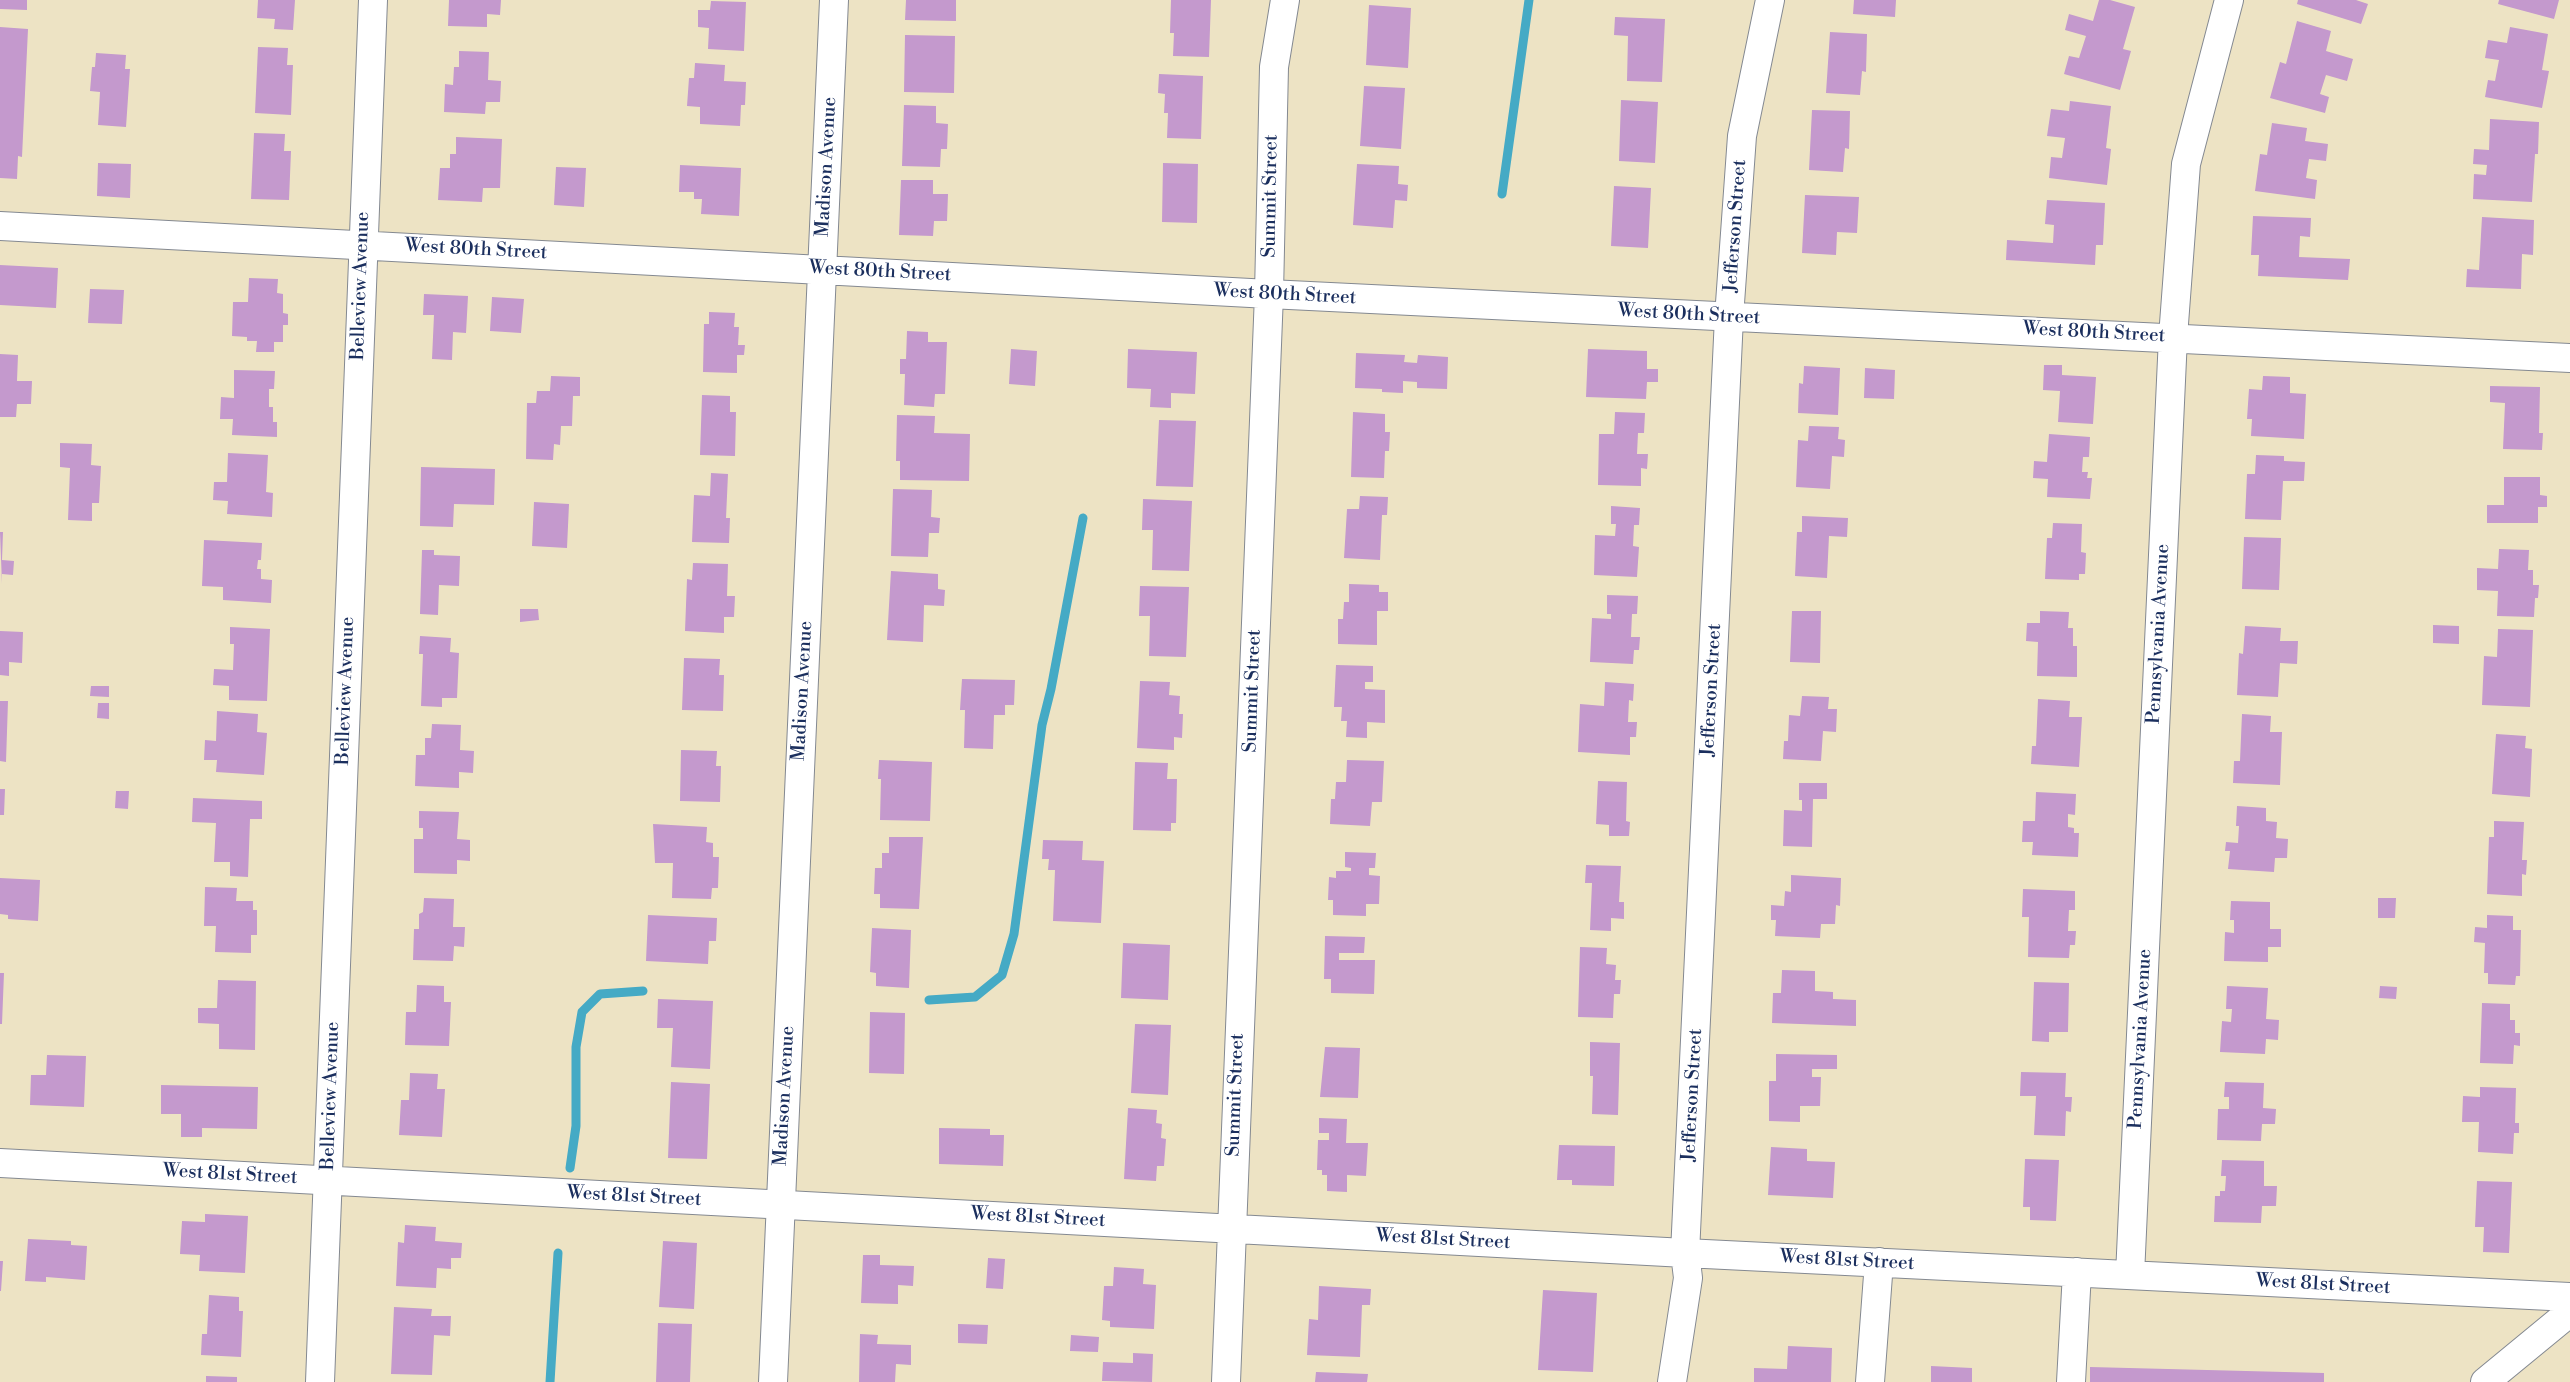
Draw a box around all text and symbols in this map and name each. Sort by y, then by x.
street label: Madison Avenue [812,96,842,238]
street label: Summit Street [1259,134,1283,258]
street label: Jefferson Street [1720,159,1752,293]
street label: Belleview Avenue [347,211,375,361]
street label: West 80th Street [404,235,548,265]
street label: West 80th Street [808,257,952,287]
street label: West 80th Street [1213,280,1357,310]
street label: West 80th Street [1617,300,1761,330]
street label: West 80th Street [2022,318,2166,348]
street label: Pennsylvania Avenue [2143,543,2175,725]
street label: Belleview Avenue [332,616,360,766]
street label: Madison Avenue [788,620,818,762]
street label: Jefferson Street [1697,623,1727,757]
street label: Summit Street [1239,629,1267,753]
street label: Pennsylvania Avenue [2125,948,2157,1130]
street label: Belleview Avenue [317,1021,345,1171]
street label: Madison Avenue [770,1025,800,1167]
street label: Jefferson Street [1678,1028,1708,1162]
street label: Summit Street [1222,1033,1250,1157]
street label: West 81st Street [162,1160,298,1190]
street label: West 81st Street [566,1182,702,1212]
street label: West 81st Street [970,1203,1106,1233]
street label: West 81st Street [1375,1225,1511,1255]
street label: West 81st Street [1779,1246,1915,1276]
street label: West 81st Street [2255,1270,2391,1300]

